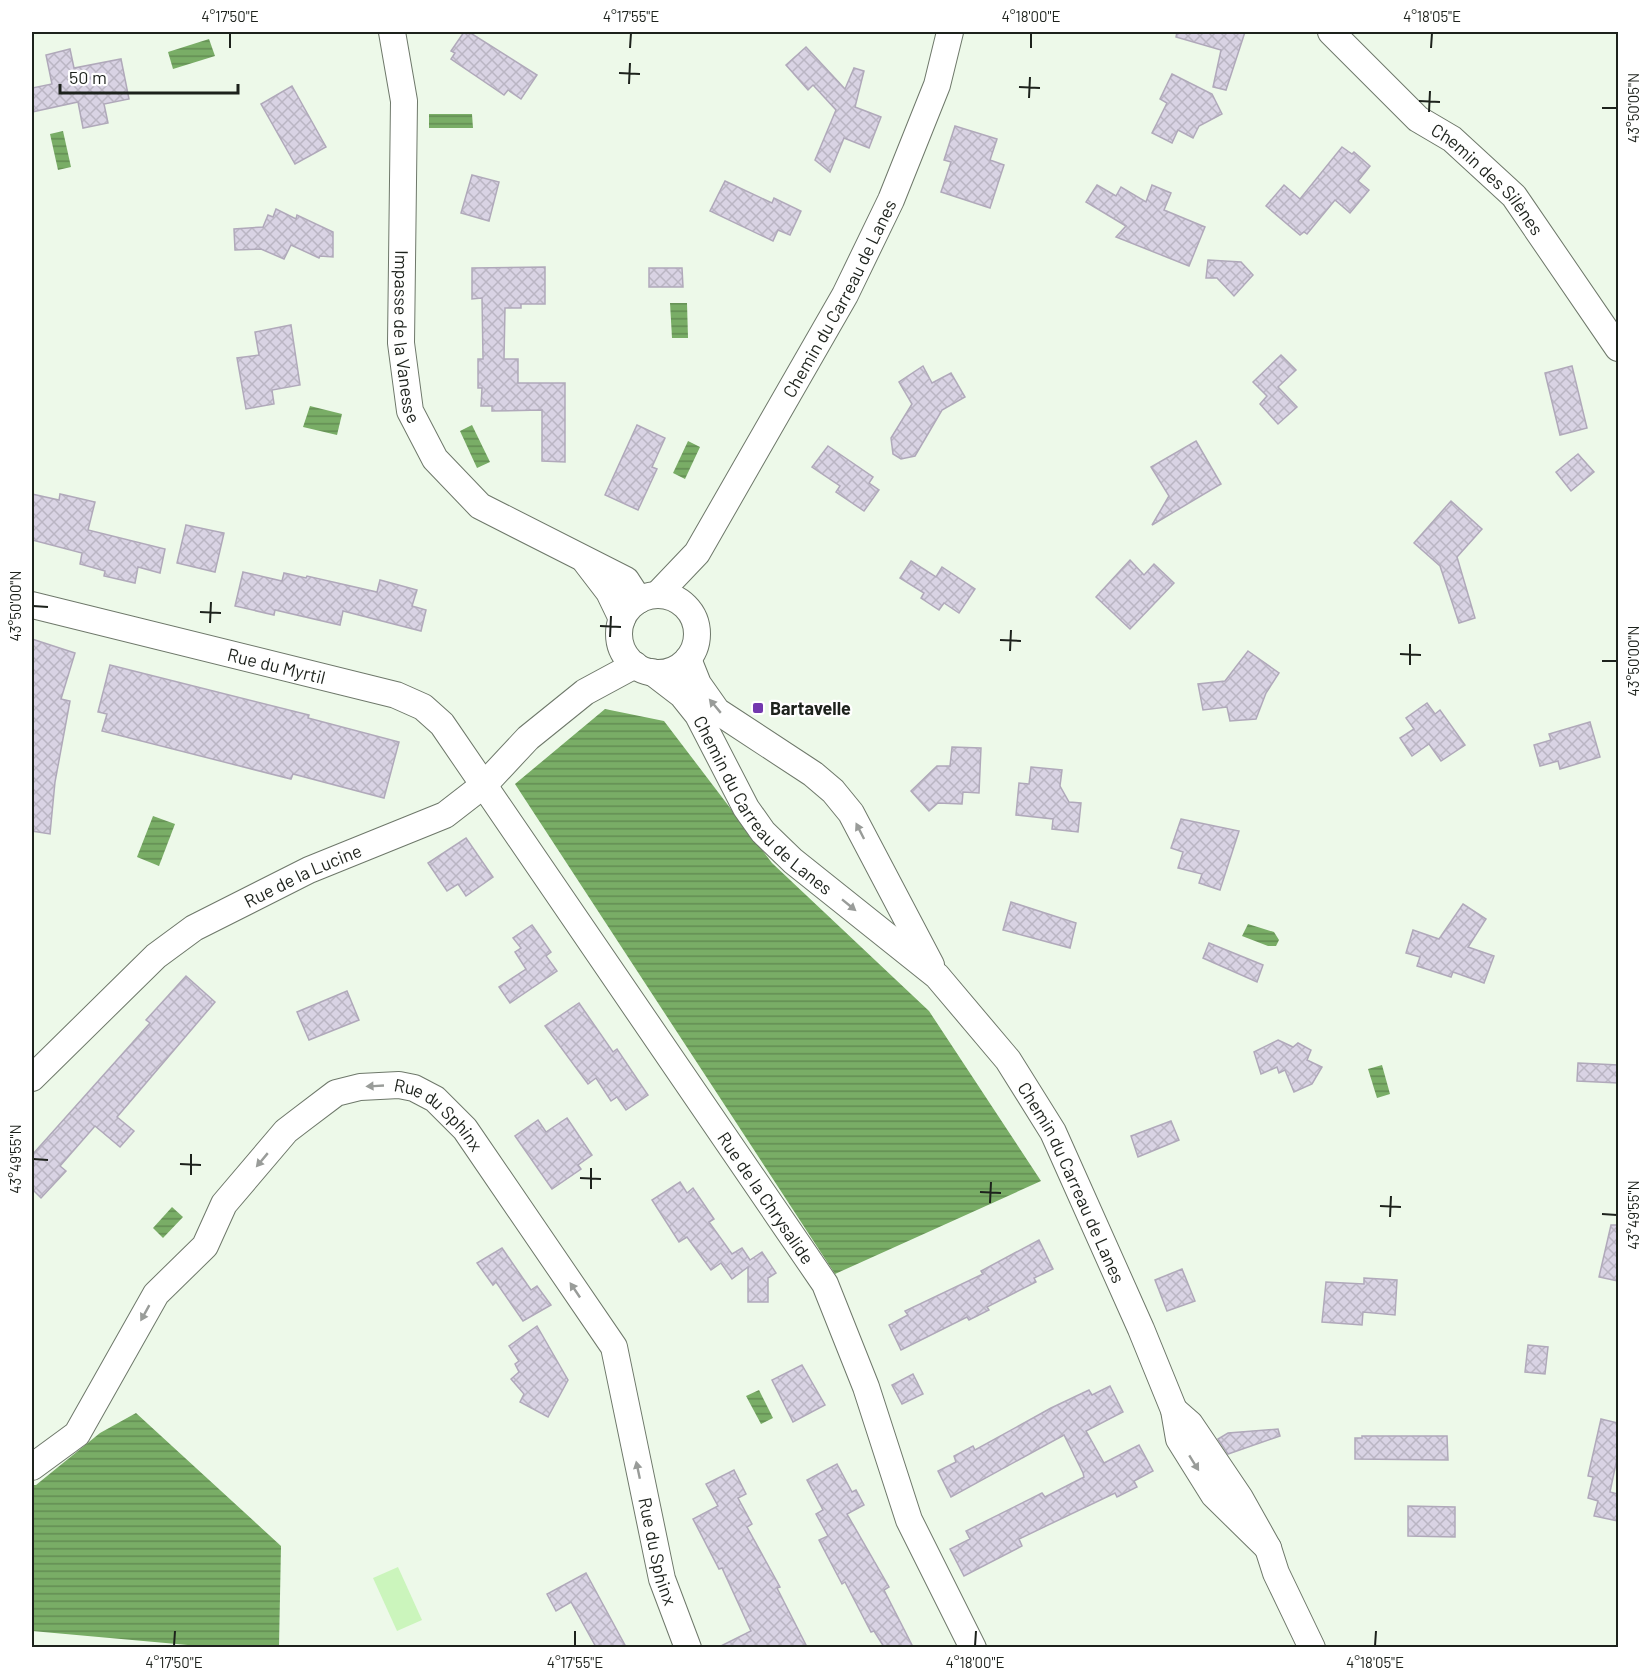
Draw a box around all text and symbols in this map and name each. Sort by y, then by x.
text: 4°17'50"E [201,7,259,25]
text: 4°17'55"E [603,7,659,25]
text: 4°18'00"E [1002,7,1061,25]
text: 4°18'05"E [1403,7,1461,25]
scale bar [60,57,238,95]
text: 50 m [69,66,107,88]
text: 43°50'05"N [1624,73,1642,143]
street label: Chemin des Silènes [1427,118,1548,239]
street label: Chemin du Carreau de Lanes [778,196,901,401]
street label: Impasse de la Vanesse [390,250,425,427]
text: 43°50'00"N [6,571,24,641]
text: 43°50'00"N [1624,626,1642,696]
street label: Rue du Myrtil [225,643,328,688]
place label: Bartavelle [770,697,851,719]
one-way arrow [708,698,721,714]
marker: Bartavelle [751,701,765,715]
street label: Chemin du Carreau de Lanes [689,712,837,899]
one-way arrow [855,823,865,840]
street label: Rue de la Lucine [240,839,365,912]
one-way arrow [842,898,857,910]
street label: Rue du Sphinx [392,1073,488,1155]
street label: Chemin du Carreau de Lanes [1013,1078,1130,1286]
one-way arrow [366,1081,385,1091]
text: 43°49'55"N [6,1124,24,1194]
street label: Rue de la Chrysalide [713,1127,819,1268]
one-way arrow [256,1152,269,1167]
text: 43°49'55"N [1624,1180,1642,1250]
one-way arrow [569,1282,581,1298]
one-way arrow [141,1305,151,1322]
one-way arrow [1188,1455,1199,1471]
one-way arrow [633,1461,642,1480]
street label: Rue du Sphinx [634,1495,682,1609]
text: 4°17'50"E [145,1653,203,1671]
text: 4°17'55"E [547,1653,603,1671]
text: 4°18'00"E [946,1653,1005,1671]
text: 4°18'05"E [1346,1653,1404,1671]

